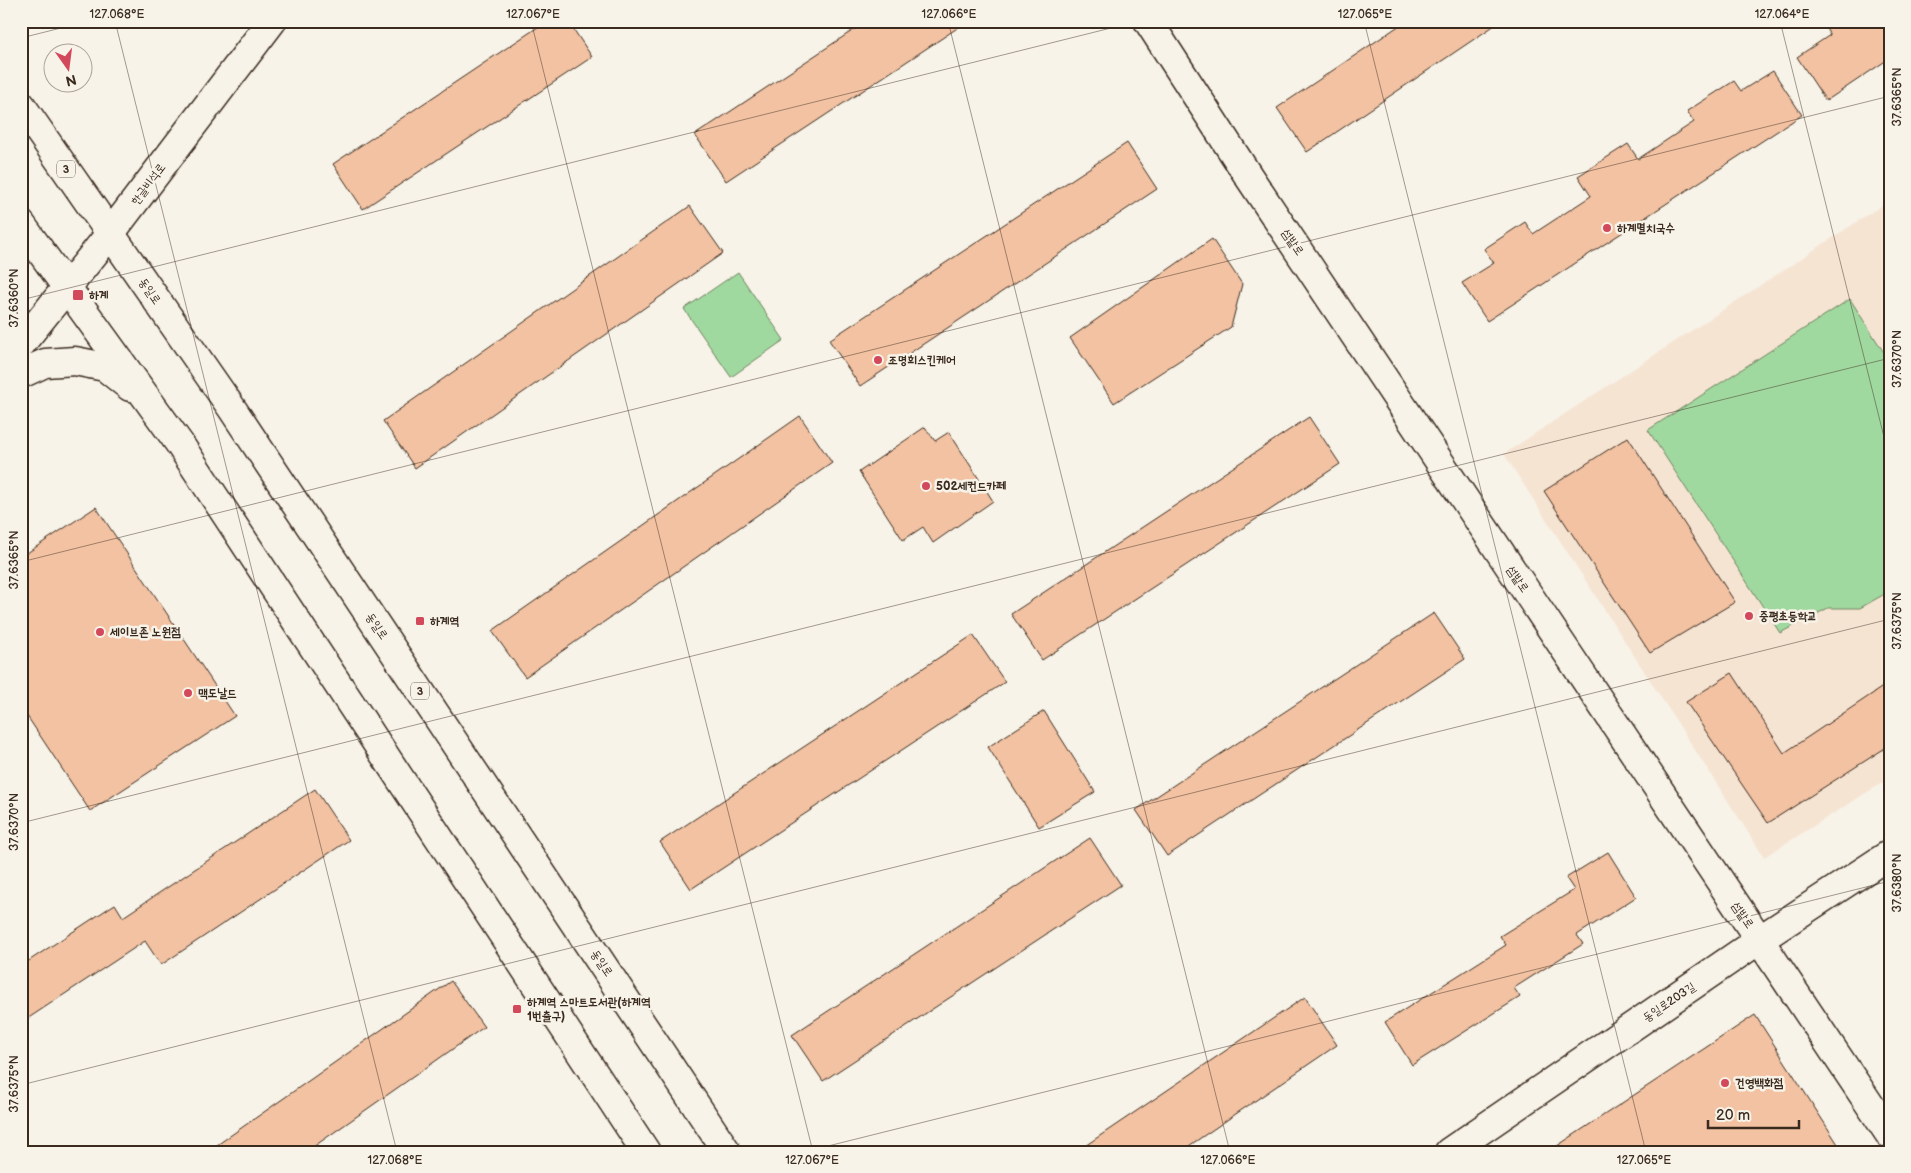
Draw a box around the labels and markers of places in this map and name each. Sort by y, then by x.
place label: 하계멸치국수 [1617,221,1675,236]
marker: 하계멸치국수 [1601,222,1613,234]
marker: 하계 [71,288,85,302]
place label: 하계 [89,288,109,303]
place label: 조명희스킨케어 [888,353,956,368]
marker: 조명희스킨케어 [872,354,884,366]
place label: 502세컨드카페 [936,479,1006,494]
marker: 502세컨드카페 [920,480,932,492]
place label: 중평초등학교 [1759,609,1817,624]
marker: 중평초등학교 [1743,610,1755,622]
place label: 하계역 [430,614,459,629]
marker: 하계역 [414,615,426,627]
place label: 세이브존 노원점 [109,625,181,640]
marker: 세이브존 노원점 [94,626,106,638]
place label: 맥도날드 [198,686,237,701]
marker: 맥도날드 [182,687,194,699]
place label: 하계역 스마트도서관(하계역 1번출구) [527,995,651,1024]
marker: 하계역 스마트도서관(하계역 1번출구) [511,1003,523,1015]
place label: 건영백화점 [1735,1076,1784,1091]
marker: 건영백화점 [1719,1077,1731,1089]

